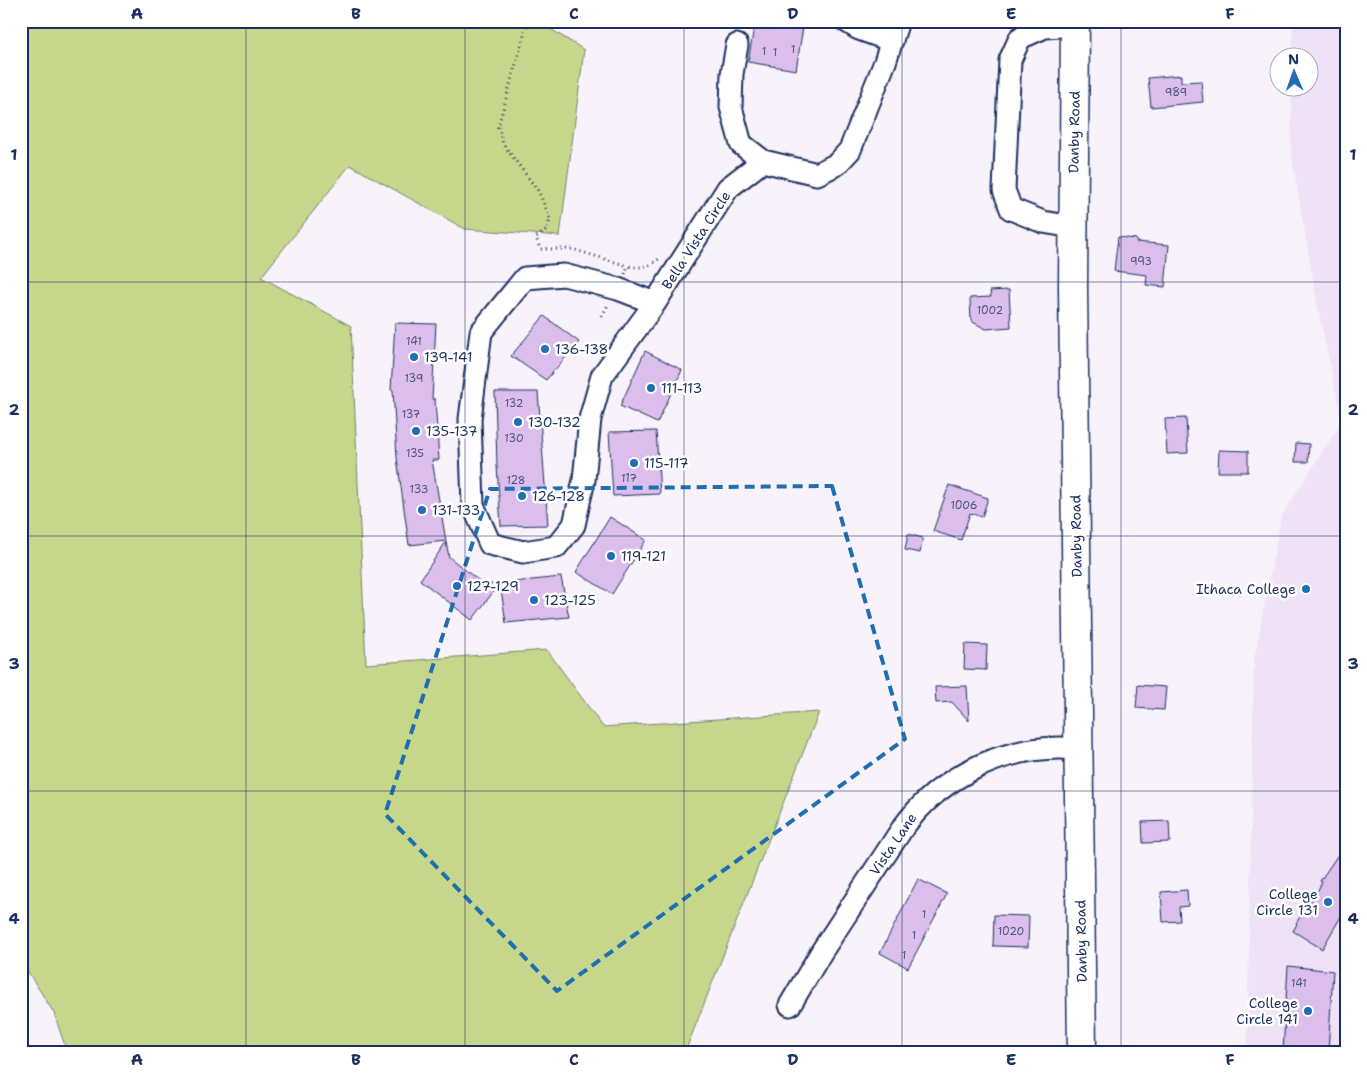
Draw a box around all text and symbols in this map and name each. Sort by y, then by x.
text: A [131,3,143,24]
text: B [351,3,361,24]
text: C [569,3,579,24]
text: D [787,3,799,24]
text: E [1006,3,1016,24]
text: F [1225,3,1235,24]
house number: 1 [791,42,795,57]
house number: 1 [762,44,766,59]
house number: 1 [773,45,777,60]
north arrow [1270,48,1320,98]
text: N [1288,50,1299,68]
house number: 989 [1165,85,1187,100]
street label: Danby Road [1064,91,1084,173]
text: 1 [10,144,18,165]
text: 1 [1349,144,1357,165]
street label: Bella Vista Circle [657,187,735,293]
house number: 993 [1130,254,1152,269]
house number: 1002 [977,303,1003,318]
house number: 141 [406,334,422,349]
place label: 136-138 [555,340,608,358]
marker: 136-138 [539,343,551,355]
place label: 139-141 [424,348,473,366]
marker: 139-141 [408,351,420,363]
house number: 139 [405,371,423,386]
place label: 111-113 [661,379,702,397]
marker: 111-113 [645,382,657,394]
house number: 132 [505,396,523,411]
text: 2 [8,399,20,420]
text: 2 [1347,399,1359,420]
house number: 137 [402,407,421,422]
place label: 130-132 [528,413,581,431]
marker: 130-132 [512,416,524,428]
place label: 135-137 [426,422,477,440]
marker: 135-137 [410,425,422,437]
house number: 130 [504,431,524,446]
house number: 135 [406,446,424,461]
place label: 115-117 [644,454,689,472]
marker: 115-117 [628,457,640,469]
house number: 117 [621,471,637,486]
house number: 128 [506,473,526,488]
house number: 133 [410,482,428,497]
place label: 126-128 [532,487,585,505]
marker: 126-128 [516,490,528,502]
street label: Danby Road [1066,495,1086,577]
house number: 1006 [950,498,978,513]
place label: 131-133 [432,501,480,519]
marker: 131-133 [416,504,428,516]
place label: 119-121 [621,547,666,565]
marker: 119-121 [605,550,617,562]
place label: 127-129 [467,577,519,595]
marker: 127-129 [451,580,463,592]
place label: Ithaca College [1196,580,1296,598]
marker: Ithaca College [1300,583,1312,595]
place label: 123-125 [544,591,596,609]
marker: 123-125 [528,594,540,606]
text: 3 [8,653,20,674]
text: 3 [1347,653,1359,674]
street label: Vista Lane [865,809,921,879]
place label: College Circle 131 [1256,885,1318,919]
marker: College Circle 131 [1322,896,1334,908]
street label: Danby Road [1071,900,1091,982]
house number: 1 [922,907,926,922]
text: 4 [8,908,20,929]
text: 4 [1347,908,1359,929]
house number: 1020 [998,924,1024,939]
house number: 1 [912,928,916,943]
house number: 1 [902,948,906,963]
house number: 141 [1291,976,1307,991]
place label: College Circle 141 [1236,994,1298,1028]
marker: College Circle 141 [1302,1005,1314,1017]
text: A [131,1049,143,1070]
text: B [351,1049,361,1070]
text: C [569,1049,579,1070]
text: D [787,1049,799,1070]
text: E [1006,1049,1016,1070]
text: F [1225,1049,1235,1070]

